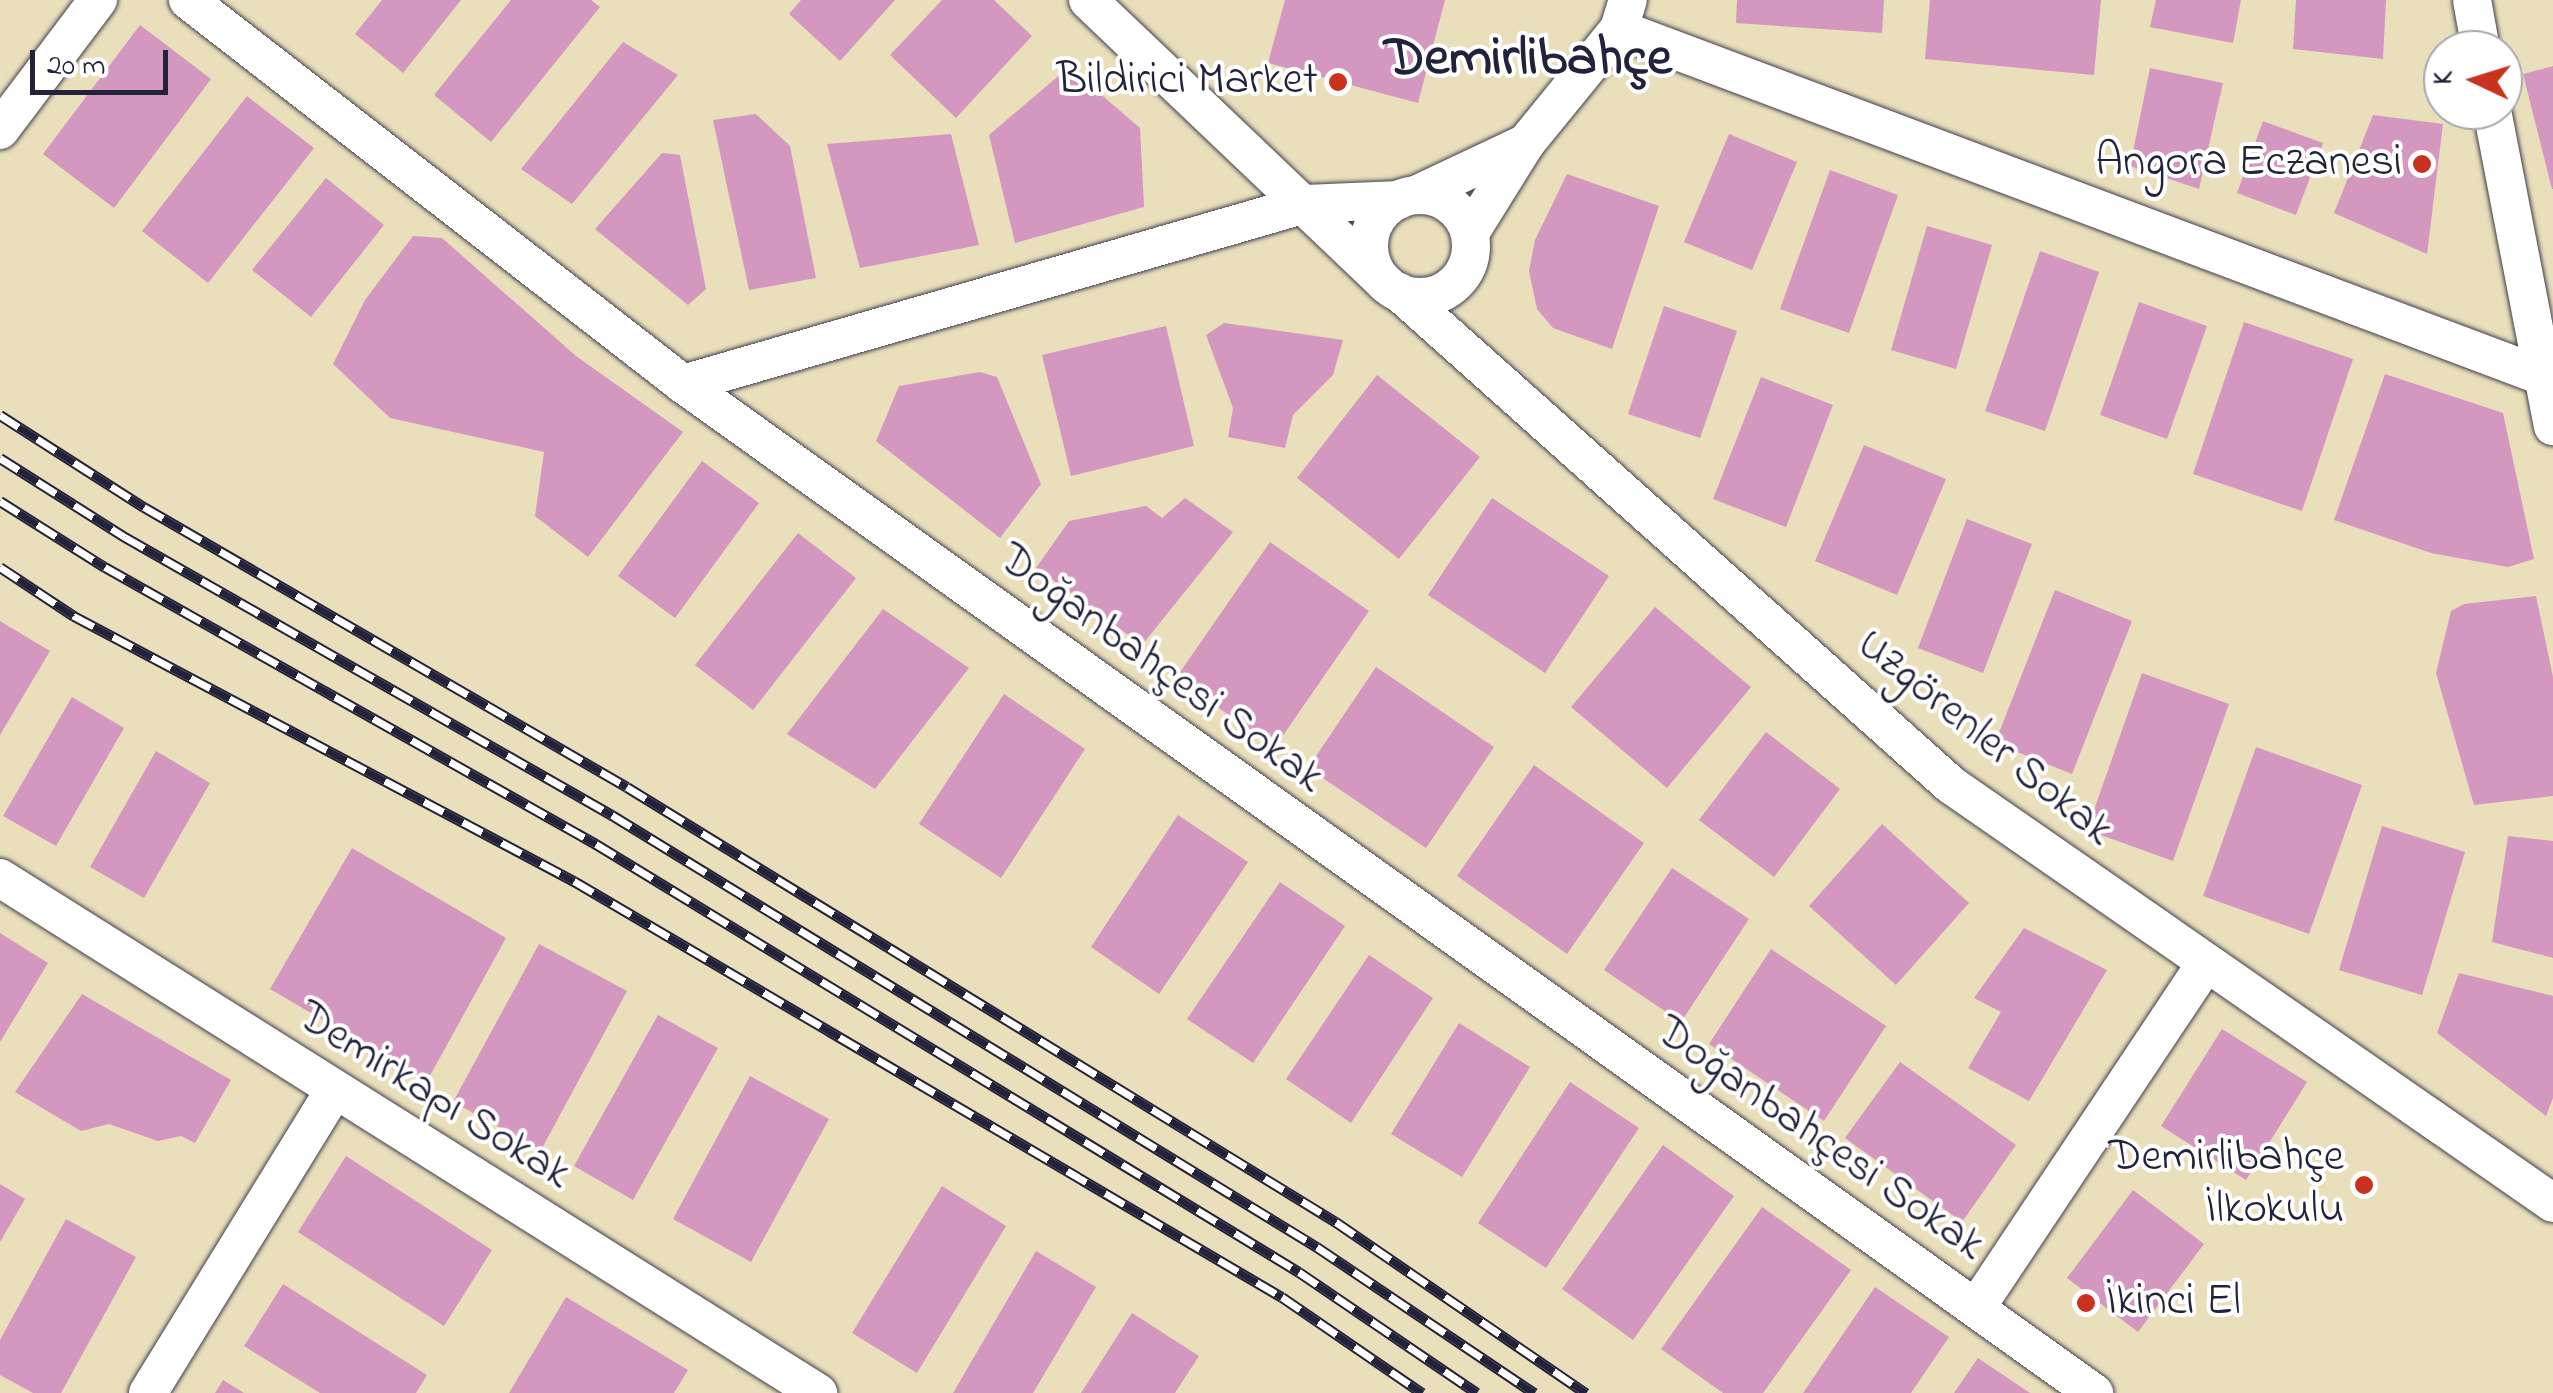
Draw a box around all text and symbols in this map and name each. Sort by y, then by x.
district label: Demirlibahçe [1384,28,1672,94]
scale bar [35,30,172,92]
north arrow [2423,30,2523,130]
text: 20 m [47,45,106,89]
place label: Bildirici Market [1057,55,1318,109]
text: K [2424,70,2465,86]
marker: Bildirici Market [1327,71,1349,93]
place label: Angora Eczanesi [2095,137,2402,191]
marker: Angora Eczanesi [2411,153,2433,175]
street label: Doğanbahçesi Sokak [987,534,1333,806]
street label: Uzgörenler Sokak [1845,619,2123,859]
street label: Demirkapı Sokak [286,991,580,1203]
street label: Doğanbahçesi Sokak [1644,1006,1994,1274]
place label: Demirlibahçe İlkokulu [2109,1132,2344,1238]
marker: Demirlibahçe İlkokulu [2353,1174,2375,1196]
place label: İkinci El [2106,1276,2241,1330]
marker: İkinci El [2075,1292,2097,1314]

